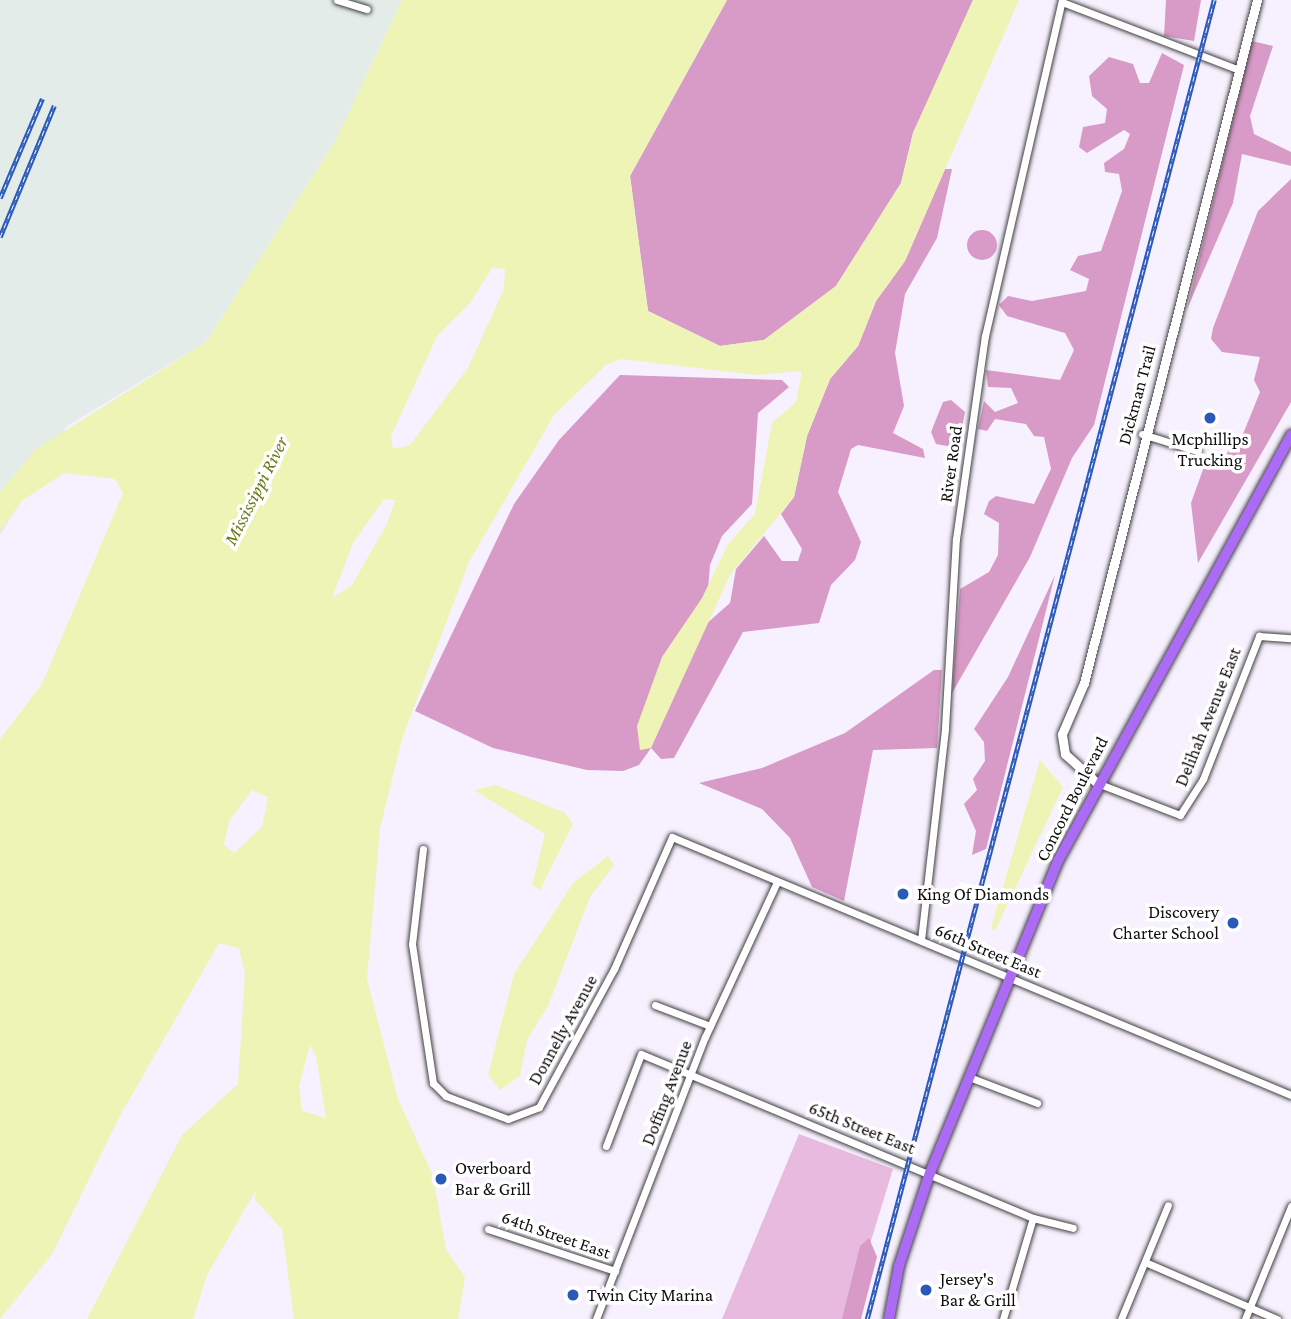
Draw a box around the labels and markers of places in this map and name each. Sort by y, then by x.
marker: Mcphillips Trucking [1202,410,1218,426]
place label: Mcphillips Trucking [1172,429,1248,472]
place label: King Of Diamonds [917,883,1049,905]
marker: King Of Diamonds [895,886,911,902]
place label: Discovery Charter School [1112,902,1219,944]
marker: Discovery Charter School [1225,915,1241,931]
place label: Overboard Bar & Grill [455,1158,531,1200]
marker: Overboard Bar & Grill [433,1171,449,1187]
place label: Jersey's Bar & Grill [940,1269,1016,1312]
marker: Jersey's Bar & Grill [918,1282,934,1298]
place label: Twin City Marina [587,1284,713,1306]
marker: Twin City Marina [565,1287,581,1303]

